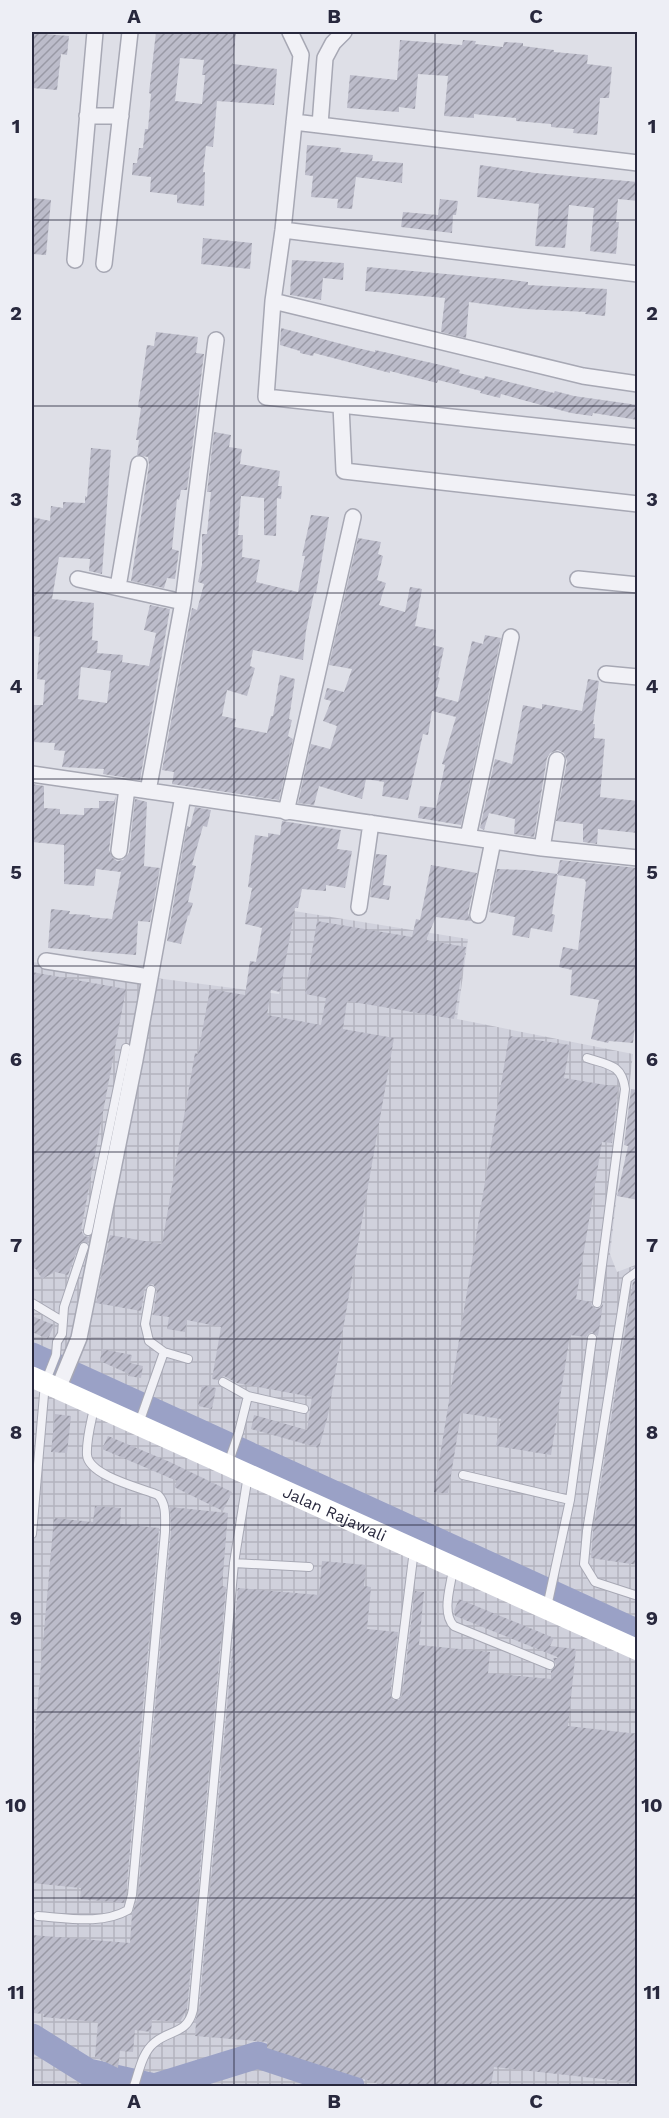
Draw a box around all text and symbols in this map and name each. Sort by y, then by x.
text: A [127,4,141,28]
text: B [327,4,341,28]
text: C [529,4,543,28]
text: 1 [12,114,20,138]
text: 1 [648,114,656,138]
text: 2 [10,301,22,325]
text: 2 [646,301,658,325]
text: 3 [10,487,22,511]
text: 3 [646,487,658,511]
text: 4 [10,674,23,698]
text: 4 [646,674,659,698]
text: 5 [10,860,22,884]
text: 5 [646,860,658,884]
text: 6 [10,1047,22,1071]
text: 6 [646,1047,658,1071]
text: 7 [10,1233,22,1257]
text: 7 [646,1233,658,1257]
text: 8 [10,1420,22,1444]
text: 8 [646,1420,658,1444]
street label: Jalan Rajawali [280,1482,389,1545]
text: 9 [10,1606,22,1630]
text: 9 [646,1606,658,1630]
text: 10 [5,1793,27,1817]
text: 10 [641,1793,663,1817]
text: 11 [7,1980,25,2004]
text: 11 [643,1980,661,2004]
text: A [127,2089,141,2113]
text: B [327,2089,341,2113]
text: C [529,2089,543,2113]

